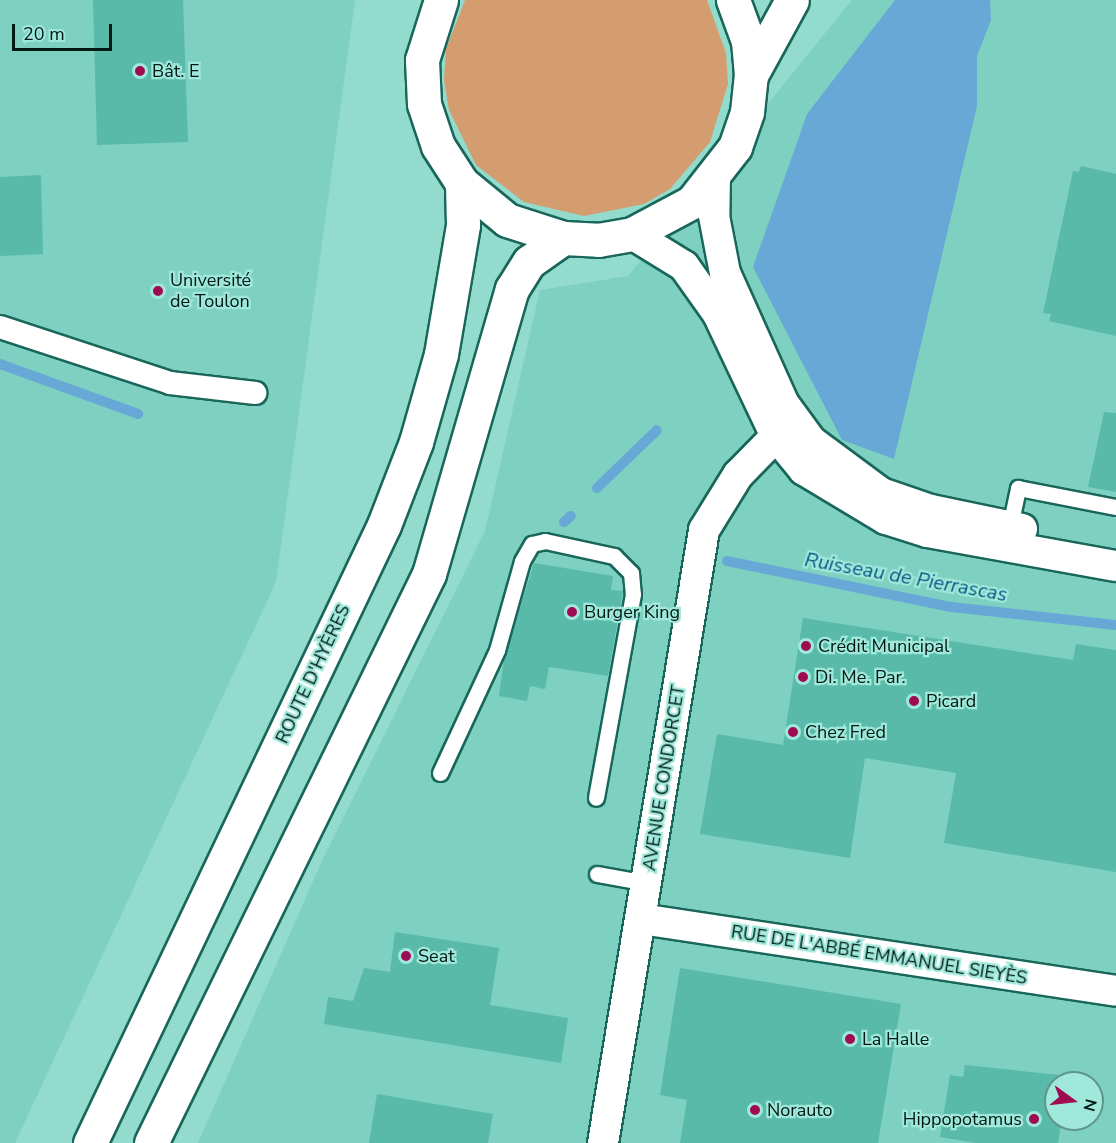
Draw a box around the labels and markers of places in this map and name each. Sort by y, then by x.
place label: Bât. E [152,60,199,82]
marker: Bât. E [133,64,147,78]
place label: Université de Toulon [170,270,251,312]
marker: Université de Toulon [151,284,165,298]
place label: Burger King [584,601,680,623]
marker: Burger King [565,605,579,619]
place label: Crédit Municipal [818,635,949,657]
marker: Crédit Municipal [799,639,813,653]
place label: Di. Me. Par. [815,666,906,688]
marker: Di. Me. Par. [796,670,810,684]
place label: Picard [926,690,976,712]
marker: Picard [907,694,921,708]
place label: Chez Fred [805,721,886,743]
marker: Chez Fred [786,725,800,739]
place label: Seat [418,945,454,967]
marker: Seat [399,949,413,963]
place label: La Halle [862,1028,929,1050]
marker: La Halle [843,1032,857,1046]
place label: Norauto [767,1099,833,1121]
marker: Norauto [748,1103,762,1117]
place label: Hippopotamus [903,1108,1022,1130]
marker: Hippopotamus [1027,1112,1041,1126]

